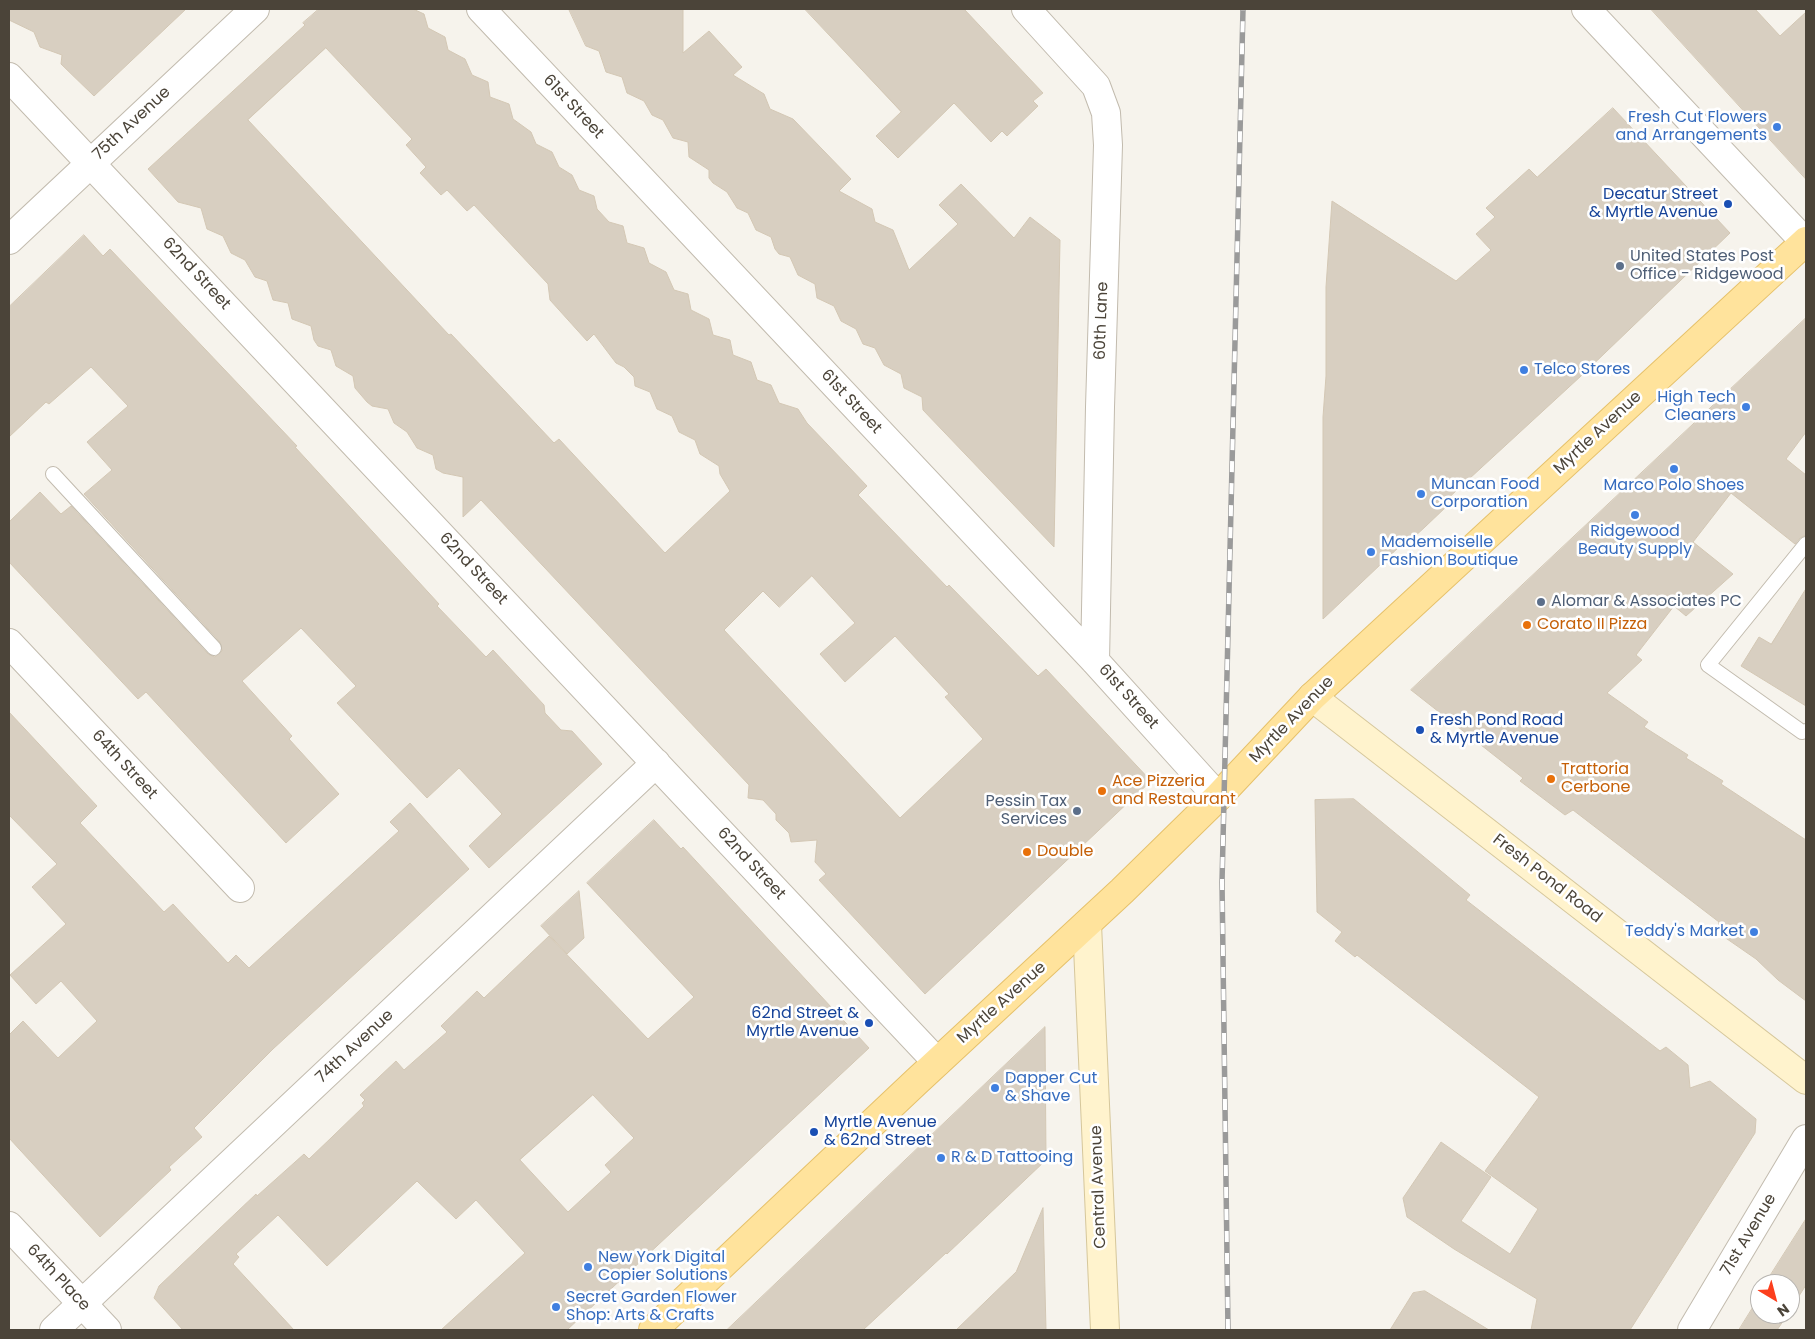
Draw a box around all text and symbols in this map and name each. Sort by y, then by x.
street label: 61st Street [539,71,607,143]
street label: 75th Avenue [89,83,175,165]
place label: Fresh Cut Flowers and Arrangements [1616,108,1767,146]
marker: Fresh Cut Flowers and Arrangements [1771,121,1783,133]
place label: Decatur Street & Myrtle Avenue [1589,185,1718,223]
marker: Decatur Street & Myrtle Avenue [1722,198,1734,210]
street label: 62nd Street [158,234,234,314]
place label: United States Post Office - Ridgewood [1630,247,1784,285]
marker: United States Post Office - Ridgewood [1614,260,1626,272]
street label: 60th Lane [1091,281,1113,361]
place label: Telco Stores [1534,360,1630,380]
marker: Telco Stores [1518,364,1530,376]
street label: 61st Street [817,366,885,438]
street label: Myrtle Avenue [1550,388,1646,478]
place label: High Tech Cleaners [1657,388,1736,426]
marker: High Tech Cleaners [1740,401,1752,413]
marker: Marco Polo Shoes [1668,463,1680,475]
place label: Muncan Food Corporation [1431,475,1540,513]
place label: Marco Polo Shoes [1604,476,1744,496]
marker: Muncan Food Corporation [1415,488,1427,500]
marker: Ridgewood Beauty Supply [1629,509,1641,521]
place label: Ridgewood Beauty Supply [1578,522,1692,560]
street label: 62nd Street [435,529,511,609]
place label: Mademoiselle Fashion Boutique [1381,533,1518,571]
marker: Mademoiselle Fashion Boutique [1365,546,1377,558]
place label: Alomar & Associates PC [1551,592,1742,612]
marker: Alomar & Associates PC [1535,596,1547,608]
place label: Corato II Pizza [1537,615,1647,635]
marker: Corato II Pizza [1521,619,1533,631]
street label: 61st Street [1094,661,1162,733]
street label: Myrtle Avenue [1246,673,1338,767]
place label: Fresh Pond Road & Myrtle Avenue [1430,711,1563,749]
marker: Fresh Pond Road & Myrtle Avenue [1414,724,1426,736]
street label: 64th Street [87,726,161,804]
place label: Trattoria Cerbone [1561,760,1630,798]
place label: Ace Pizzeria and Restaurant [1112,772,1236,810]
marker: Trattoria Cerbone [1545,773,1557,785]
marker: Ace Pizzeria and Restaurant [1096,785,1108,797]
place label: Pessin Tax Services [986,792,1067,830]
marker: Pessin Tax Services [1071,805,1083,817]
street label: 62nd Street [713,824,789,904]
street label: Fresh Pond Road [1489,830,1605,928]
place label: Double [1037,842,1093,862]
marker: Double [1021,846,1033,858]
place label: Teddy's Market [1625,922,1744,942]
marker: Teddy's Market [1748,926,1760,938]
street label: Myrtle Avenue [954,958,1050,1048]
place label: 62nd Street & Myrtle Avenue [746,1004,859,1042]
street label: 74th Avenue [312,1006,398,1088]
marker: 62nd Street & Myrtle Avenue [863,1017,875,1029]
place label: Dapper Cut & Shave [1005,1069,1097,1107]
marker: Dapper Cut & Shave [989,1082,1001,1094]
place label: Myrtle Avenue & 62nd Street [824,1113,937,1151]
street label: Central Avenue [1087,1125,1111,1249]
marker: Myrtle Avenue & 62nd Street [808,1126,820,1138]
place label: R & D Tattooing [951,1148,1073,1168]
marker: R & D Tattooing [935,1152,947,1164]
street label: 71st Avenue [1717,1190,1781,1280]
street label: 64th Place [22,1241,94,1315]
place label: New York Digital Copier Solutions [598,1248,728,1286]
marker: New York Digital Copier Solutions [582,1261,594,1273]
north arrow [1750,1274,1800,1324]
place label: Secret Garden Flower Shop: Arts & Crafts [566,1288,737,1326]
text: N [1773,1299,1794,1321]
marker: Secret Garden Flower Shop: Arts & Crafts [550,1301,562,1313]

